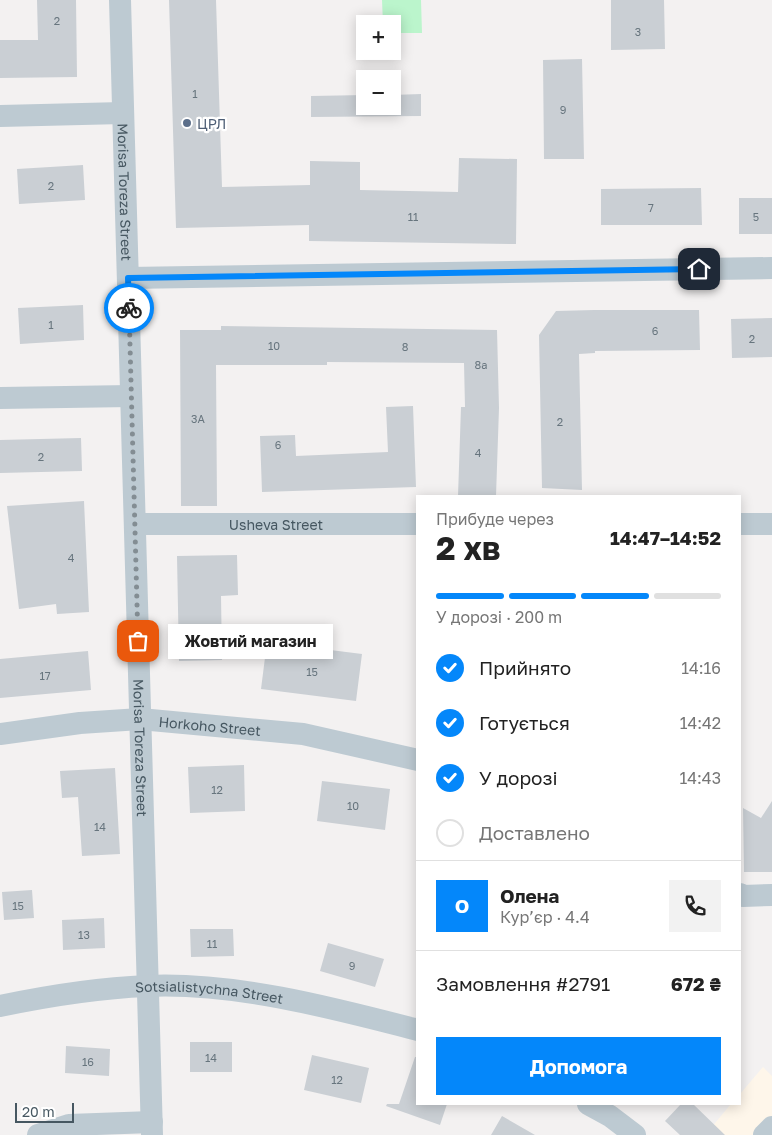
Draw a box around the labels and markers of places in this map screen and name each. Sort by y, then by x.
place label: ЦРЛ [197,115,226,132]
marker: ЦРЛ [181,117,193,129]
pin [678,248,720,290]
pin [117,620,159,662]
callout: Жовтий магазин [168,624,333,658]

